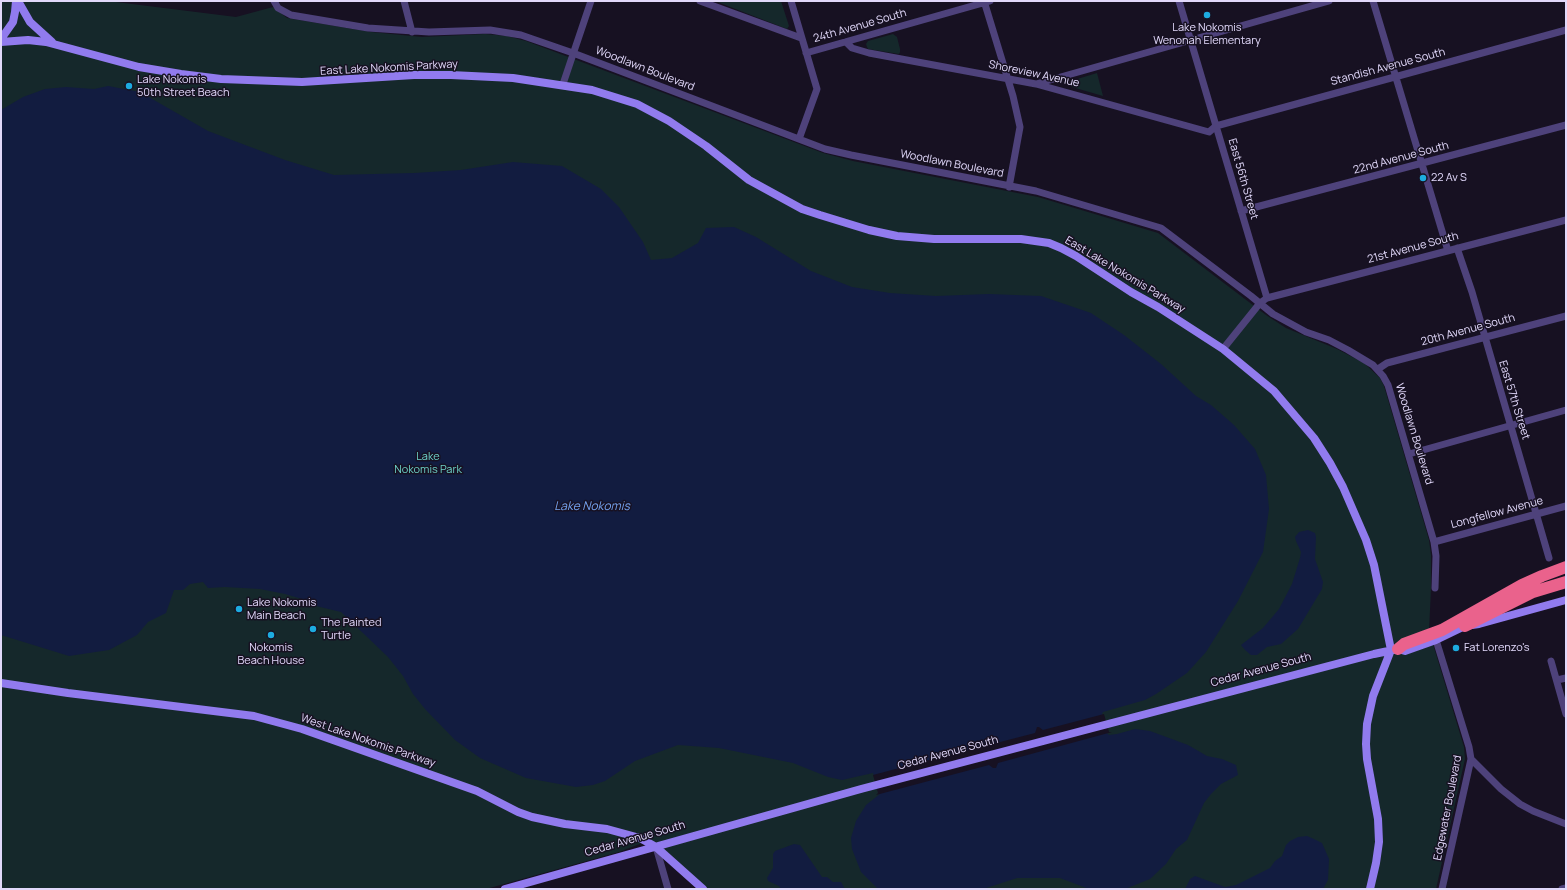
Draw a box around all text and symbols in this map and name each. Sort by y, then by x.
street label: 24th Avenue South [812,6,908,46]
marker: Lake Nokomis Wenonah Elementary [1202,10,1212,20]
place label: Lake Nokomis Wenonah Elementary [1153,21,1261,47]
street label: Woodlawn Boulevard [594,44,696,94]
street label: Standish Avenue South [1329,45,1447,89]
street label: East Lake Nokomis Parkway [320,58,458,78]
street label: Shoreview Avenue [987,58,1081,90]
place label: Lake Nokomis 50th Street Beach [137,73,230,99]
marker: Lake Nokomis 50th Street Beach [124,81,134,91]
street label: East 56th Street [1225,137,1261,221]
street label: 22nd Avenue South [1352,139,1450,177]
street label: Woodlawn Boulevard [899,147,1005,181]
place label: 22 Av S [1431,171,1467,185]
marker: 22 Av S [1418,173,1428,183]
street label: 21st Avenue South [1366,230,1460,266]
street label: East Lake Nokomis Parkway [1063,234,1187,316]
street label: 20th Avenue South [1420,311,1516,349]
street label: East 57th Street [1496,359,1532,441]
street label: Woodlawn Boulevard [1392,382,1436,486]
park label: Lake Nokomis Park [394,450,462,476]
street label: Longfellow Avenue [1449,494,1545,532]
water label: Lake Nokomis [554,500,630,514]
place label: Lake Nokomis Main Beach [247,596,316,622]
marker: Lake Nokomis Main Beach [234,604,244,614]
place label: The Painted Turtle [321,616,381,642]
marker: The Painted Turtle [308,624,318,634]
marker: Nokomis Beach House [266,630,276,640]
place label: Nokomis Beach House [238,641,304,667]
place label: Fat Lorenzo's [1464,641,1530,655]
marker: Fat Lorenzo's [1451,643,1461,653]
street label: Cedar Avenue South [1209,650,1313,690]
street label: West Lake Nokomis Parkway [299,712,437,770]
street label: Cedar Avenue South [896,733,1000,773]
street label: Edgewater Boulevard [1431,754,1465,862]
street label: Cedar Avenue South [583,818,687,860]

